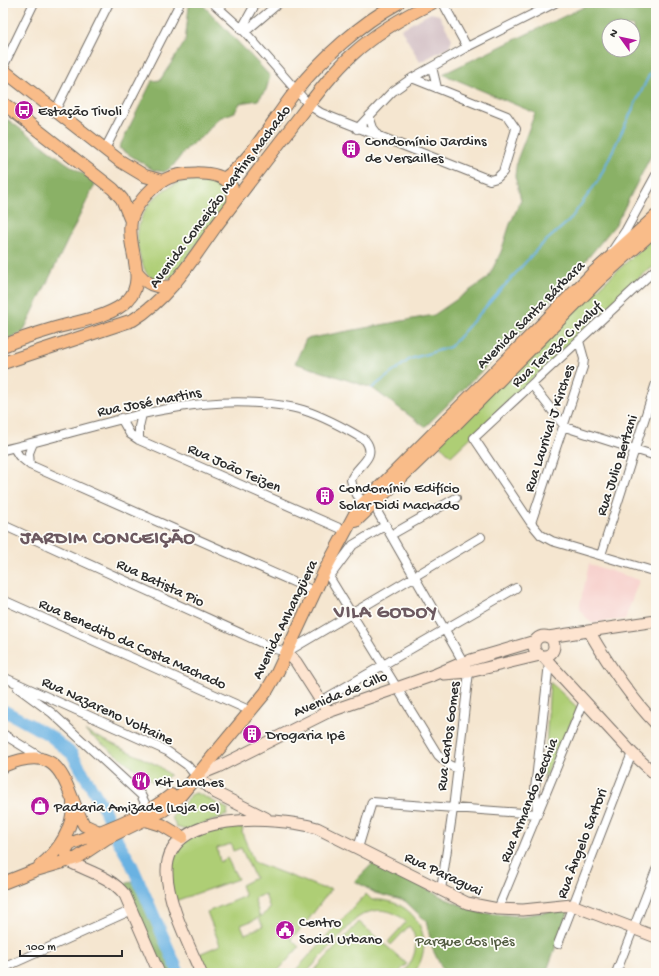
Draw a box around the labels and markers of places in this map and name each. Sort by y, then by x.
bus stop icon: Estação Tivoli [13,99,35,121]
place label: Estação Tivoli [38,103,122,121]
place label: Condomínio Jardins de Versailles [365,133,487,168]
building icon: Condomínio Jardins de Versailles [340,138,362,160]
place label: Condomínio Edifício Solar Didi Machado [339,480,460,515]
building icon: Condomínio Edifício Solar Didi Machado [314,485,336,507]
building icon: Drogaria Ipê [241,723,263,745]
place label: Drogaria Ipê [265,727,345,745]
restaurant icon: Kit Lanches [130,770,152,792]
place label: Kit Lanches [155,774,224,792]
shop icon: Padaria Amizade (Loja 06) [29,795,51,817]
place label: Padaria Amizade (Loja 06) [53,799,220,817]
place label: Centro Social Urbano [299,914,383,949]
public building icon: Centro Social Urbano [274,919,296,941]

